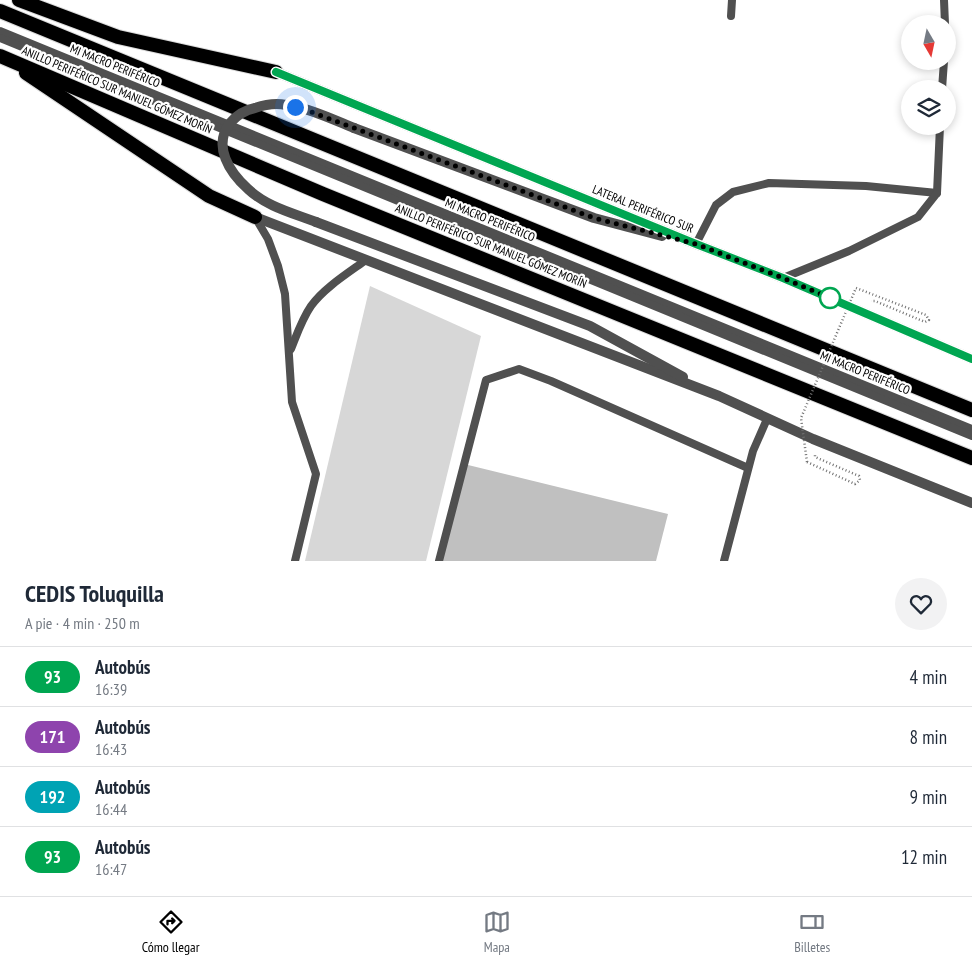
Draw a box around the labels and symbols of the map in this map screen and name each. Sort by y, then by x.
north arrow [901,15,956,70]
street label: MI MACRO PERIFÉRICO [68,41,163,91]
street label: ANILLO PERIFÉRICO SUR MANUEL GÓMEZ MORÍN [20,43,215,137]
your location [283,95,308,120]
street label: LATERAL PERIFÉRICO SUR [590,181,696,236]
street label: MI MACRO PERIFÉRICO [443,195,538,245]
street label: ANILLO PERIFÉRICO SUR MANUEL GÓMEZ MORÍN [393,200,589,291]
unlabelled marker [819,287,841,309]
street label: MI MACRO PERIFÉRICO [818,348,913,398]

